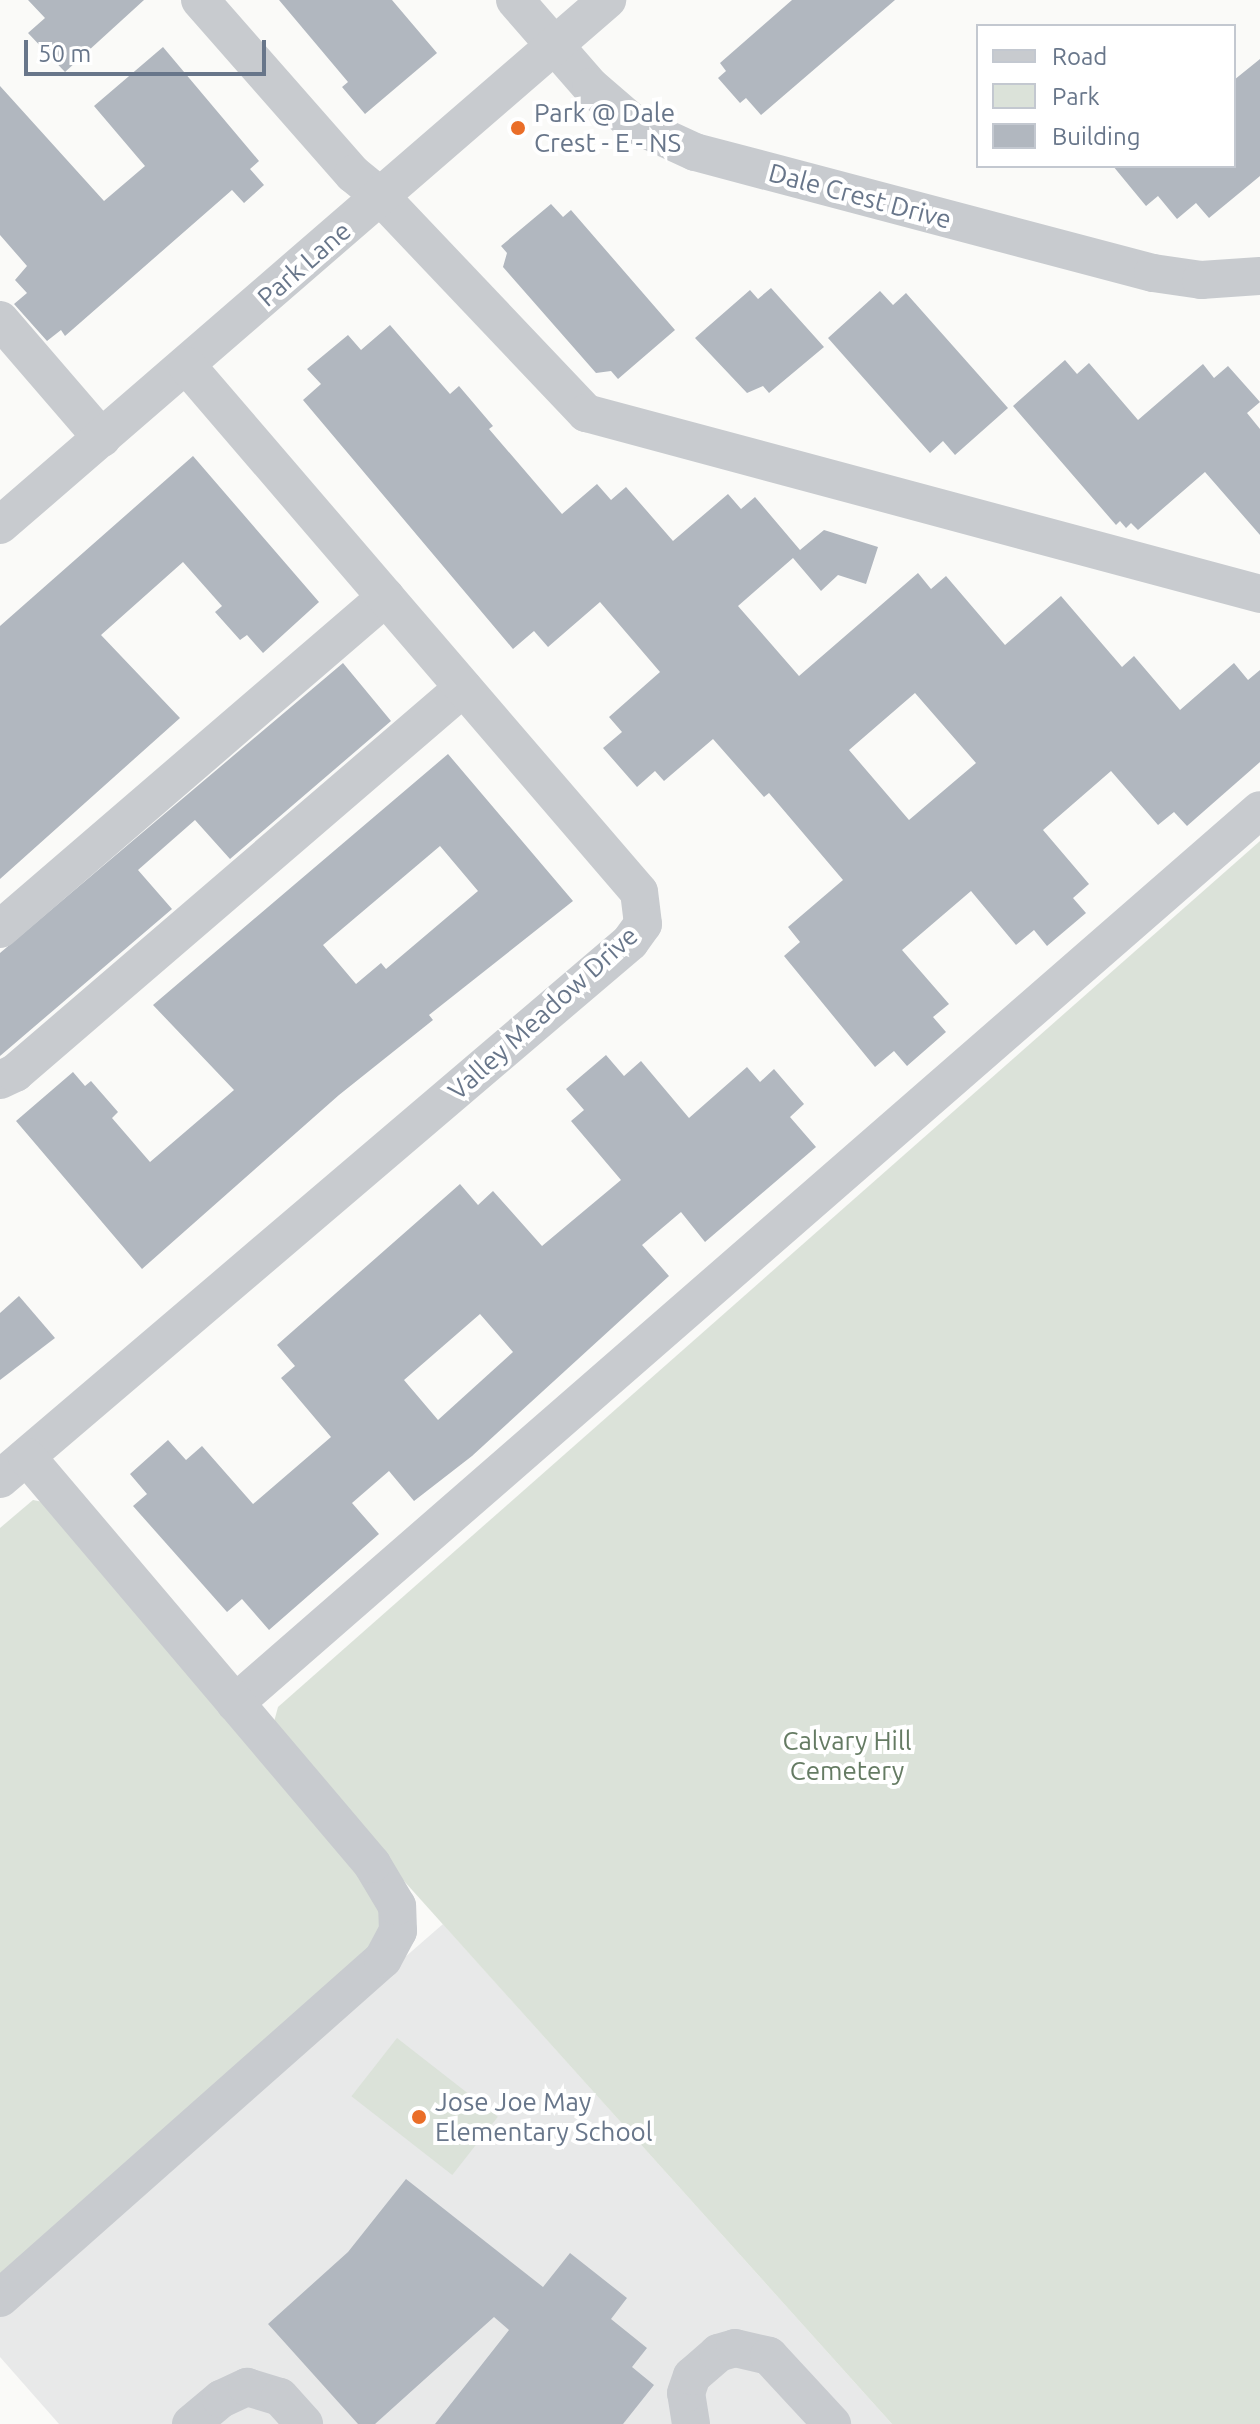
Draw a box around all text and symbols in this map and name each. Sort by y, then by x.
scale bar [28,24,270,74]
legend [976,24,1236,168]
text: 50 m [38,40,91,67]
text: Road [1052,43,1107,70]
text: Park [1052,83,1100,110]
place label: Park @ Dale Crest - E - NS [534,97,681,158]
marker: Park @ Dale Crest - E - NS [509,119,527,137]
text: Building [1052,123,1140,150]
street label: Dale Crest Drive [765,157,955,235]
street label: Park Lane [251,215,357,313]
street label: Valley Meadow Drive [442,920,644,1106]
park label: Calvary Hill Cemetery [782,1725,912,1786]
place label: Jose Joe May Elementary School [435,2086,653,2148]
marker: Jose Joe May Elementary School [410,2108,428,2126]

